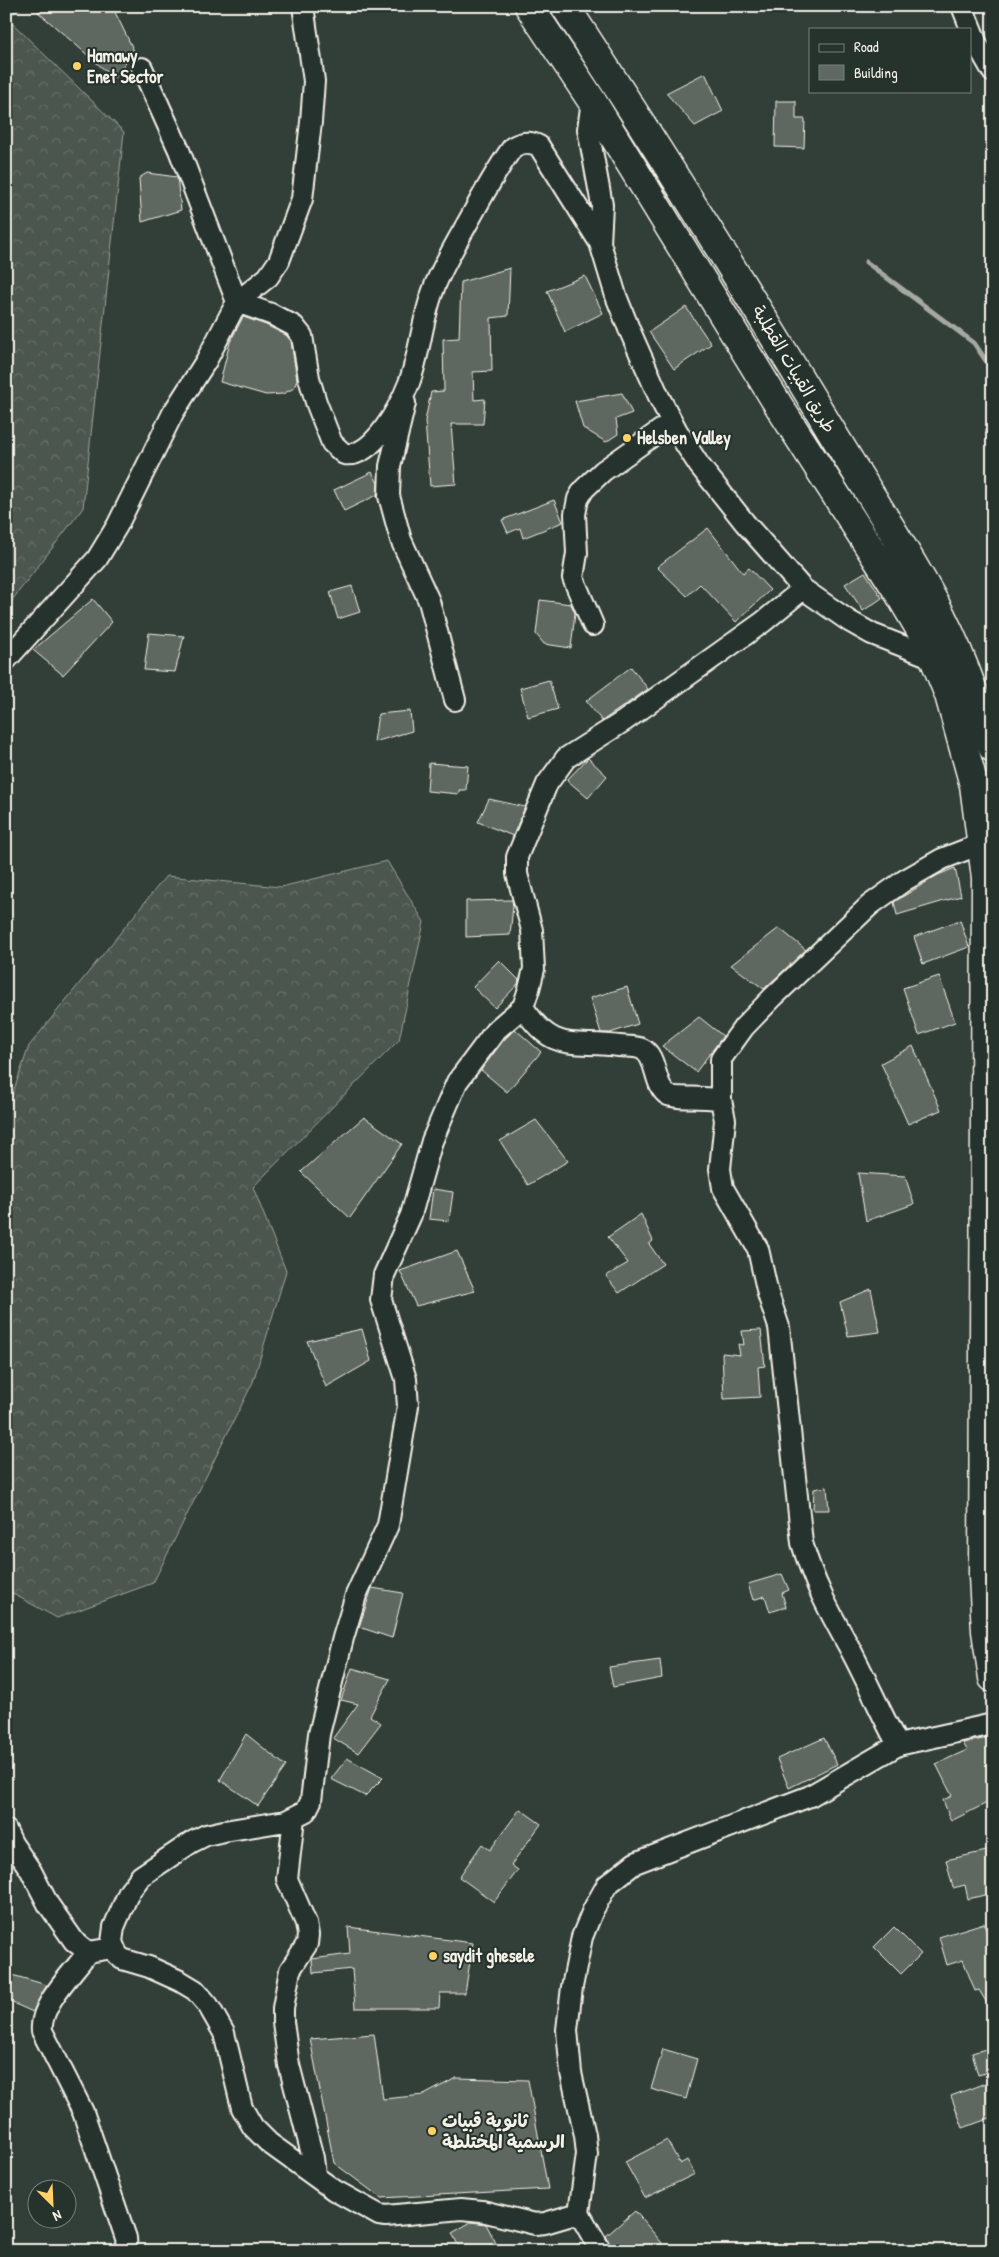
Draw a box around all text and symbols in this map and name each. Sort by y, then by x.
legend [809,28,972,92]
text: Road [854,36,879,57]
place label: Hamawy Enet Sector [87,43,163,89]
marker: Hamawy Enet Sector [71,60,83,72]
text: Building [854,62,898,83]
street label: طريق القبيات القطلبة [746,300,843,437]
place label: Helsben Valley [637,425,731,451]
marker: Helsben Valley [621,432,633,444]
place label: saydit ghesele [443,1943,536,1969]
marker: saydit ghesele [427,1950,439,1962]
place label: ثانوية قبيات الرسمية المختلطة [442,2108,565,2154]
marker: ثانوية قبيات الرسمية المختلطة [426,2125,438,2137]
north arrow [28,2180,78,2230]
text: N [50,2206,65,2227]

